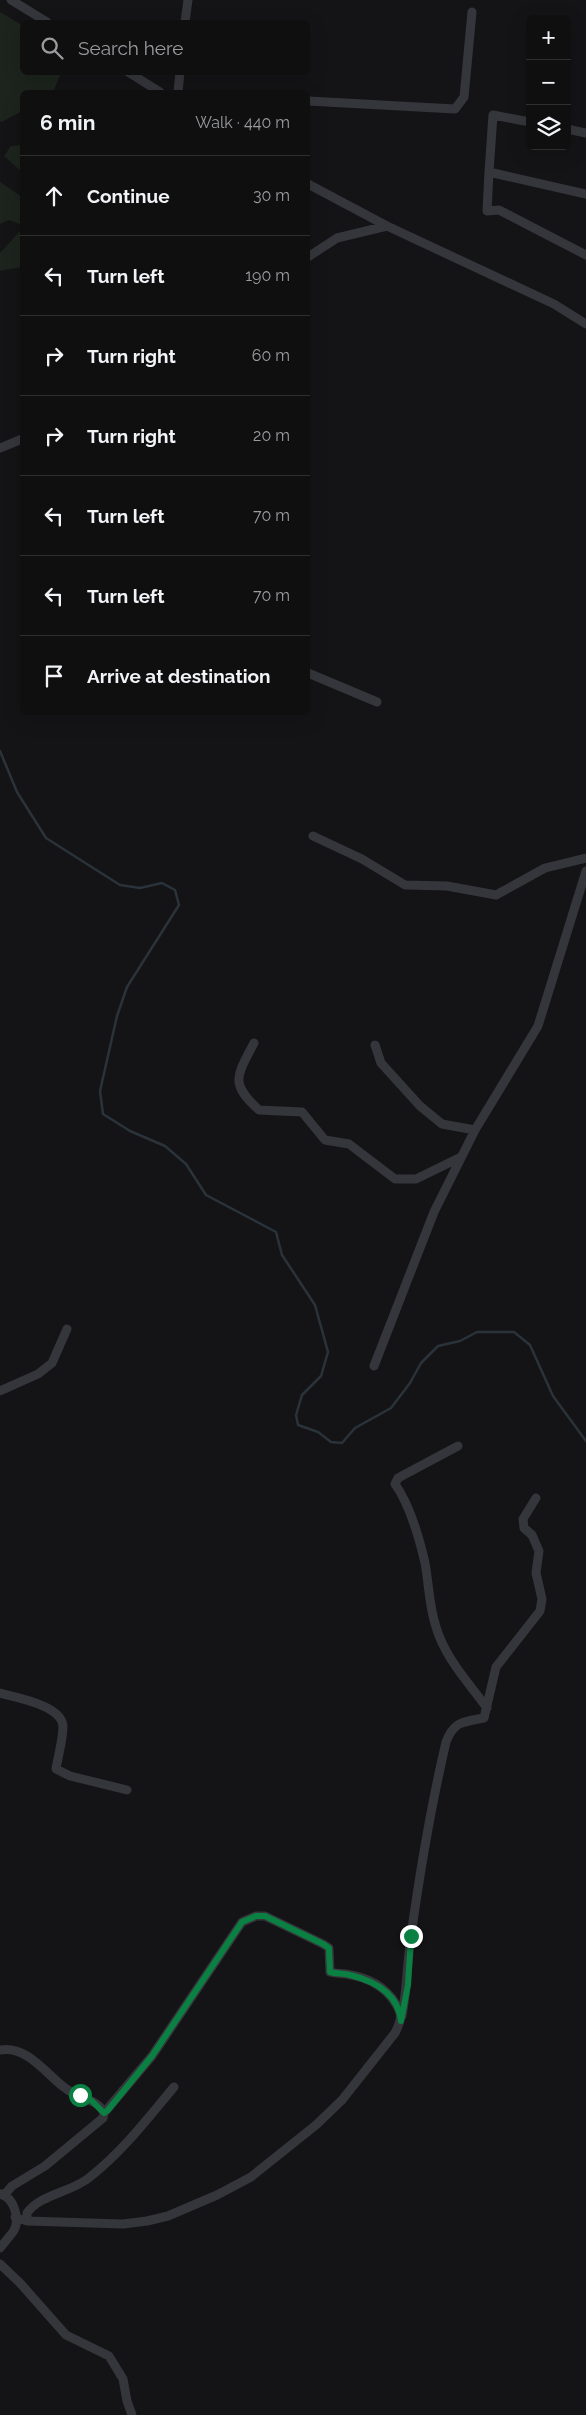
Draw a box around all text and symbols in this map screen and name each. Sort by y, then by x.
map controls [526,15,571,150]
button: + [526,15,571,60]
search box [20,20,310,75]
icon: search [38,34,66,62]
text: Search here [78,37,184,59]
button: − [526,60,571,105]
button: layers [526,105,571,150]
text: 6 min [40,110,95,135]
text: Walk · 440 m [195,113,290,132]
icon: ahead [40,182,68,210]
text: Continue [87,185,170,207]
text: 30 m [253,186,290,205]
icon: left [40,262,68,290]
text: Turn left [87,265,164,287]
text: 190 m [245,266,290,285]
icon: right [40,342,68,370]
text: Turn right [87,345,176,367]
text: 60 m [252,346,290,365]
icon: right [40,422,68,450]
text: Turn right [87,425,176,447]
text: 20 m [253,426,290,445]
icon: left [40,502,68,530]
text: Turn left [87,505,164,527]
text: 70 m [253,506,290,525]
icon: left [40,582,68,610]
text: Turn left [87,585,164,607]
text: 70 m [253,586,290,605]
icon: arrive [40,662,68,690]
text: Arrive at destination [87,665,271,687]
route end [400,1925,423,1948]
route start [69,2084,92,2107]

